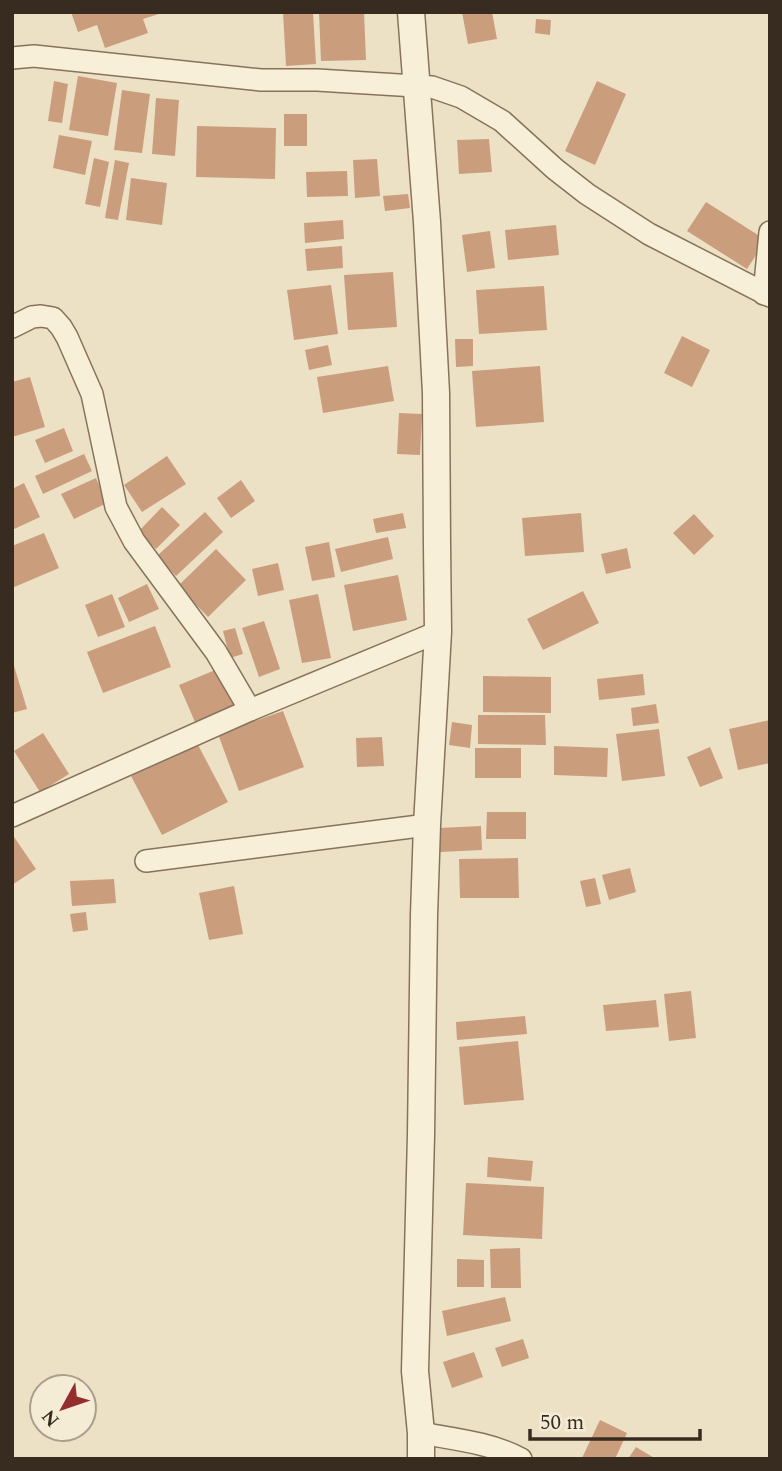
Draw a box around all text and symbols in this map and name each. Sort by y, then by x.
north arrow [28,1373,98,1443]
scale bar [530,1398,700,1442]
text: N [35,1403,67,1433]
text: 50 m [540,1407,584,1439]

